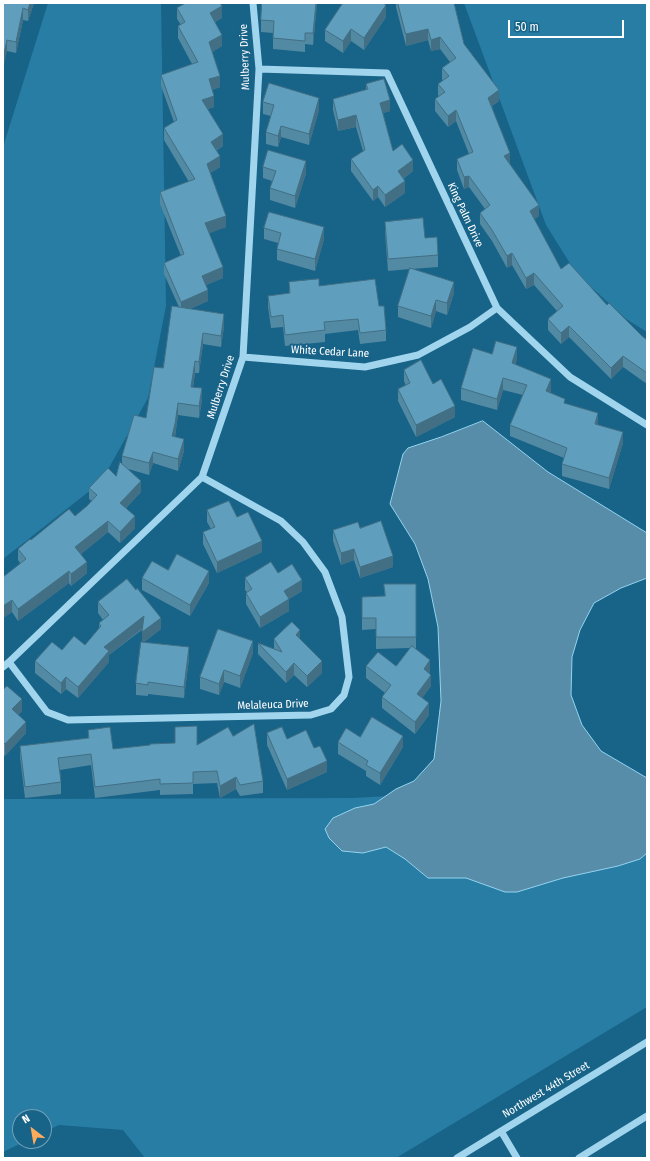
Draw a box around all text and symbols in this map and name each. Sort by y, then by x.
scale bar [510,12,626,38]
text: 50 m [515,20,539,34]
street label: Mulberry Drive [237,24,253,90]
street label: King Palm Drive [444,181,486,249]
street label: White Cedar Lane [291,343,369,361]
street label: Mulberry Drive [204,353,238,421]
street label: Melaleuca Drive [237,697,309,713]
street label: Northwest 44th Street [500,1059,592,1121]
north arrow [12,1109,52,1149]
text: N [20,1112,32,1126]

